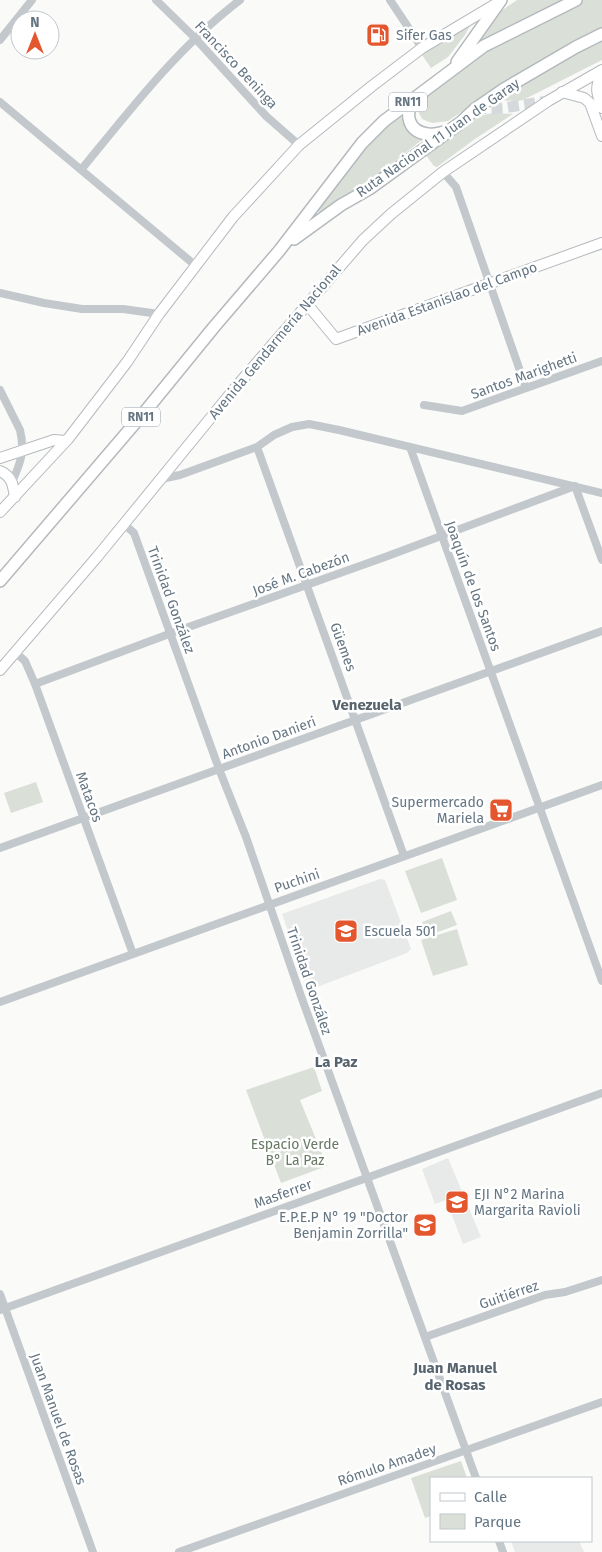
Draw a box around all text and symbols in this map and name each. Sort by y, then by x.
north arrow [10,10,60,60]
text: N [30,14,40,31]
street label: Francisco Beninga [191,18,281,112]
fuel station icon: Sifer Gas [365,22,391,48]
place label: Sifer Gas [396,27,452,44]
street label: Ruta Nacional 11 Juan de Garay [353,75,523,201]
road number: RN11 [389,92,427,111]
street label: Avenida Estanislao del Campo [354,258,540,340]
street label: Avenida Gendarmería Nacional [205,261,345,423]
street label: Santos Marighetti [469,349,579,403]
road number: RN11 [122,408,160,427]
street label: Joaquín de los Santos [442,518,505,654]
street label: Trinidad González [144,544,198,656]
street label: José M. Cabezón [250,549,352,599]
street label: Güemes [326,620,360,674]
district label: Venezuela [331,696,402,714]
street label: Antonio Danieri [220,713,318,763]
street label: Matacos [72,770,106,825]
place label: Supermercado Mariela [392,794,484,827]
supermarket icon: Supermercado Mariela [488,797,514,823]
street label: Puchini [272,865,322,897]
school or university icon: Escuela 501 [333,918,359,944]
place label: Escuela 501 [364,923,436,940]
street label: Trinidad González [283,925,335,1037]
district label: La Paz [315,1053,357,1071]
park label: Espacio Verde B° La Paz [251,1136,339,1169]
street label: Masferrer [252,1175,315,1212]
place label: EJI N°2 Marina Margarita Ravioli [474,1186,581,1219]
school or university icon: EJI N°2 Marina Margarita Ravioli [444,1189,470,1215]
place label: E.P.E.P N° 19 "Doctor Benjamin Zorrilla" [279,1209,409,1242]
school or university icon: E.P.E.P N° 19 "Doctor Benjamin Zorrilla" [412,1212,438,1238]
street label: Guitiérrez [477,1277,541,1313]
street label: Juan Manuel de Rosas [26,1351,90,1488]
district label: Juan Manuel de Rosas [412,1359,497,1394]
street label: Rómulo Amadey [336,1440,439,1490]
legend [430,1477,592,1542]
text: Calle [474,1488,507,1506]
text: Parque [474,1513,521,1531]

